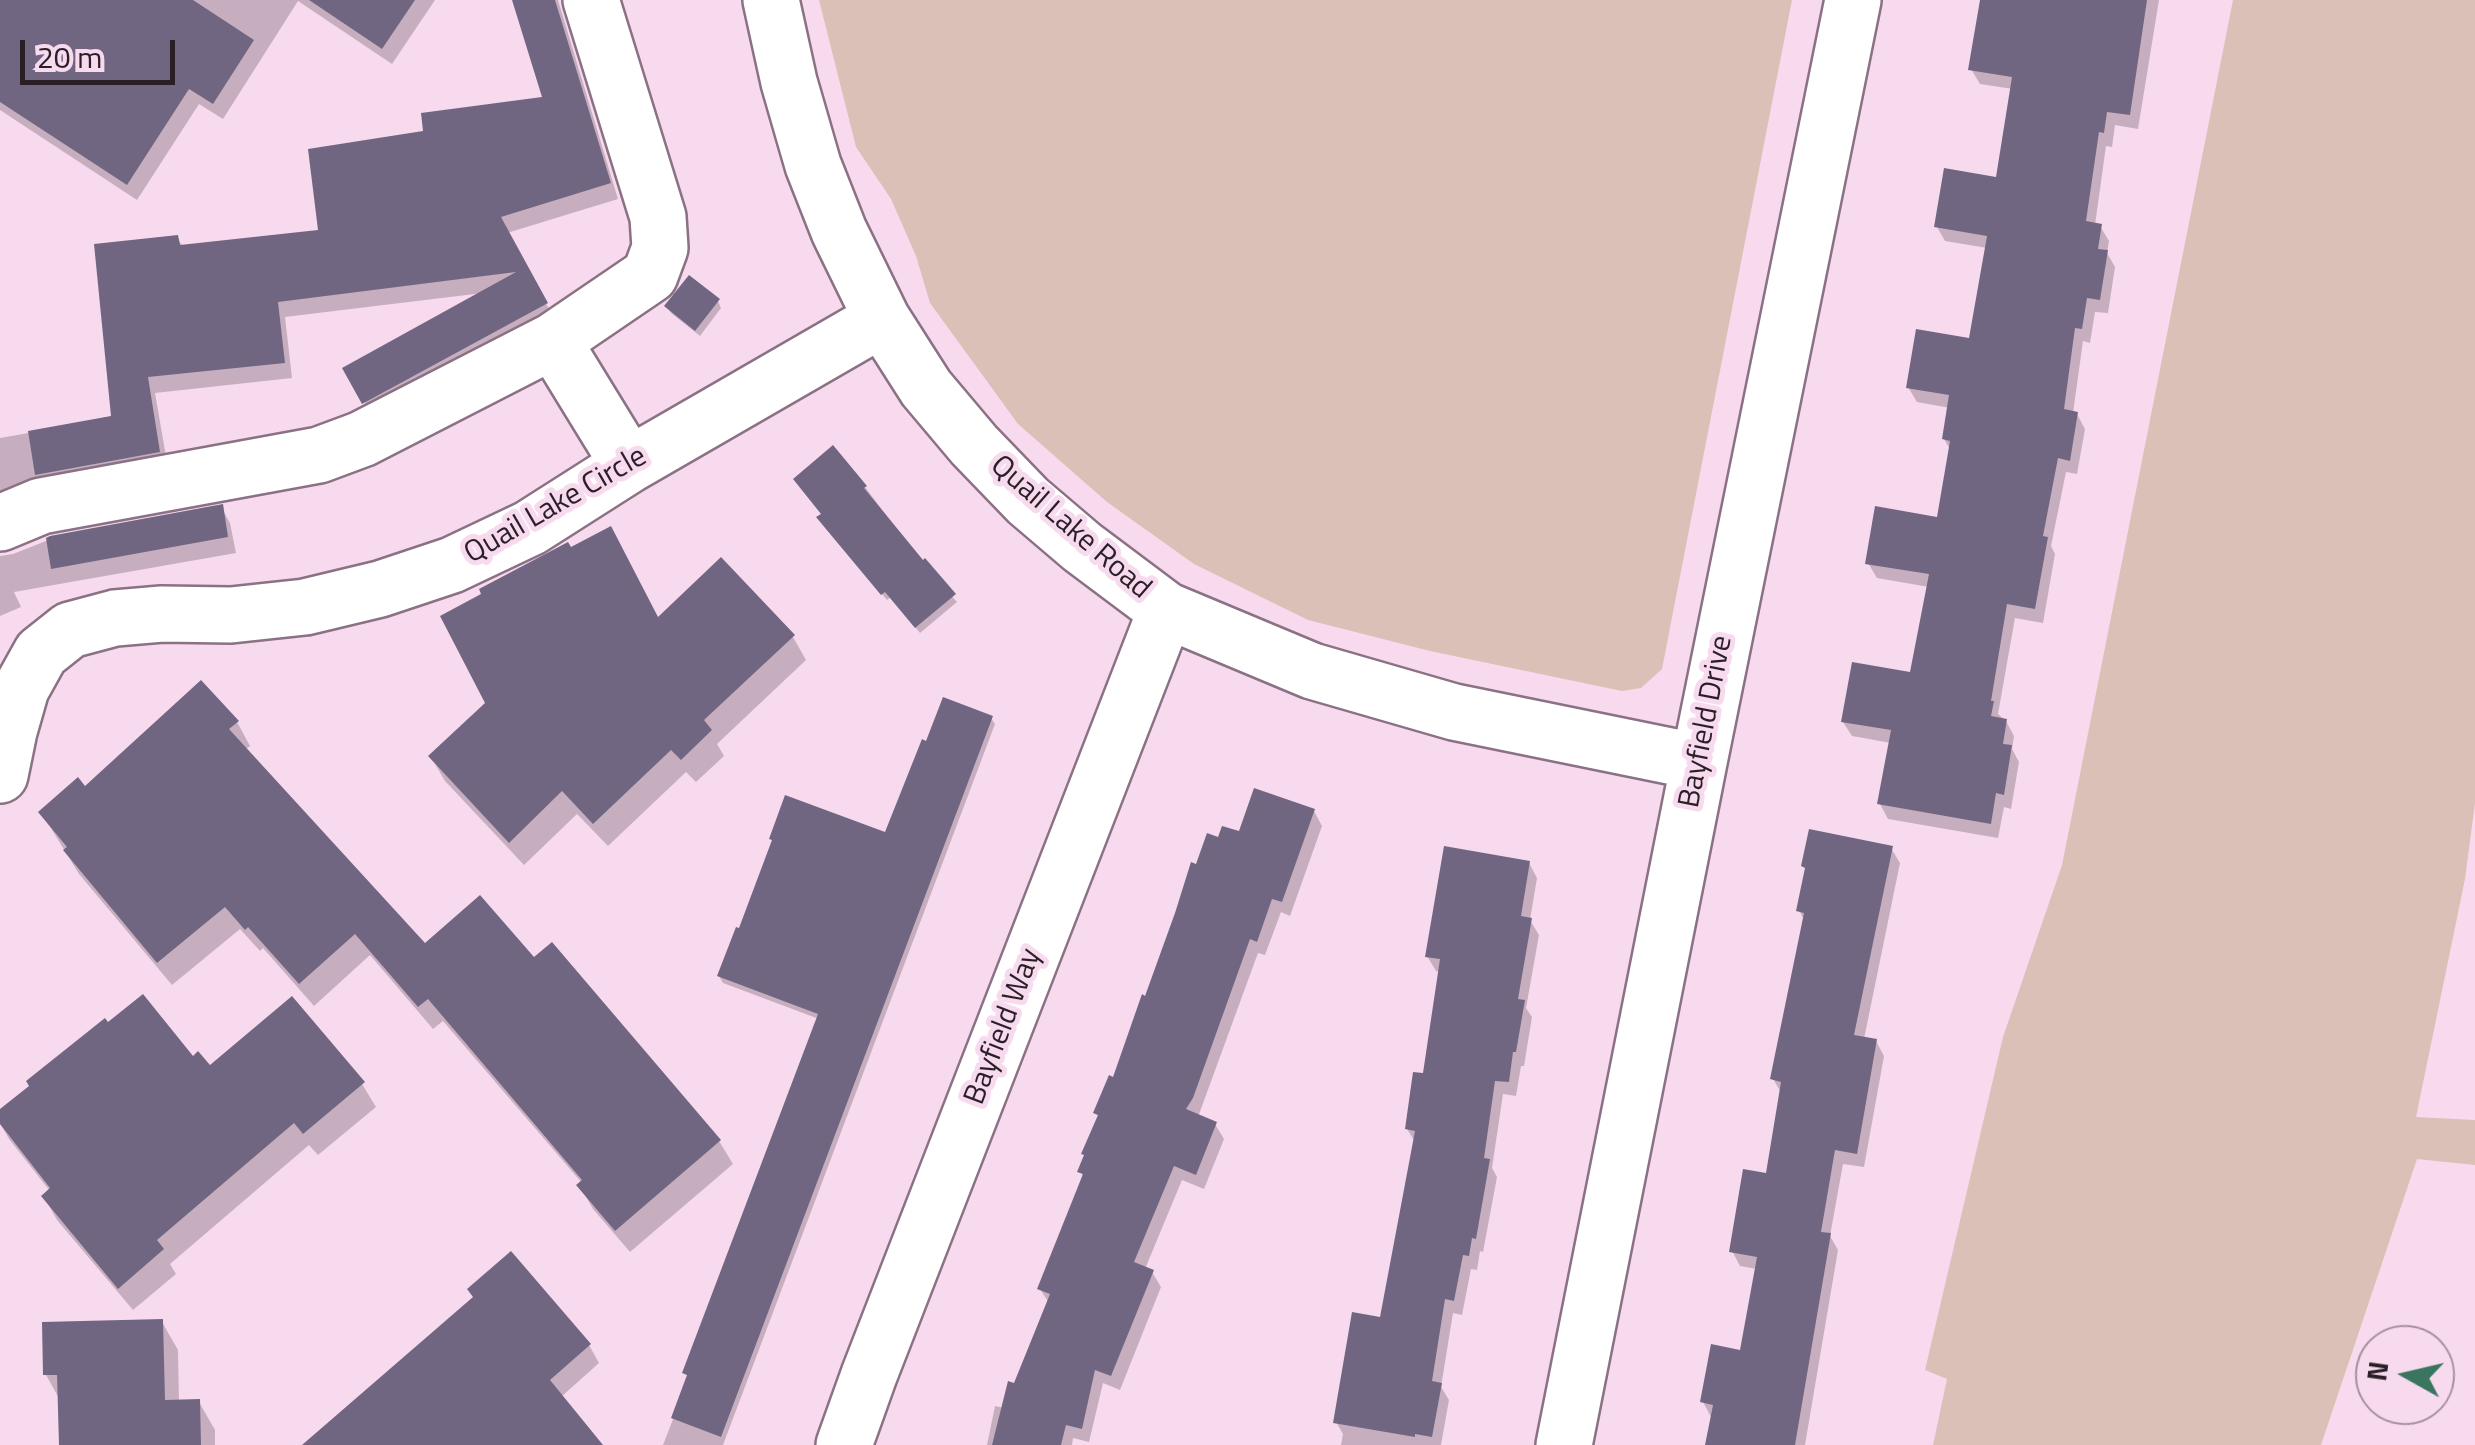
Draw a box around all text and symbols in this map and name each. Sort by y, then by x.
scale bar [25,20,180,82]
text: 20 m [37,34,102,80]
street label: Quail Lake Circle [459,439,653,573]
street label: Quail Lake Road [982,449,1158,607]
street label: Bayfield Drive [1673,633,1741,811]
street label: Bayfield Way [958,944,1050,1110]
north arrow [2355,1325,2455,1425]
text: N [2354,1358,2399,1384]

